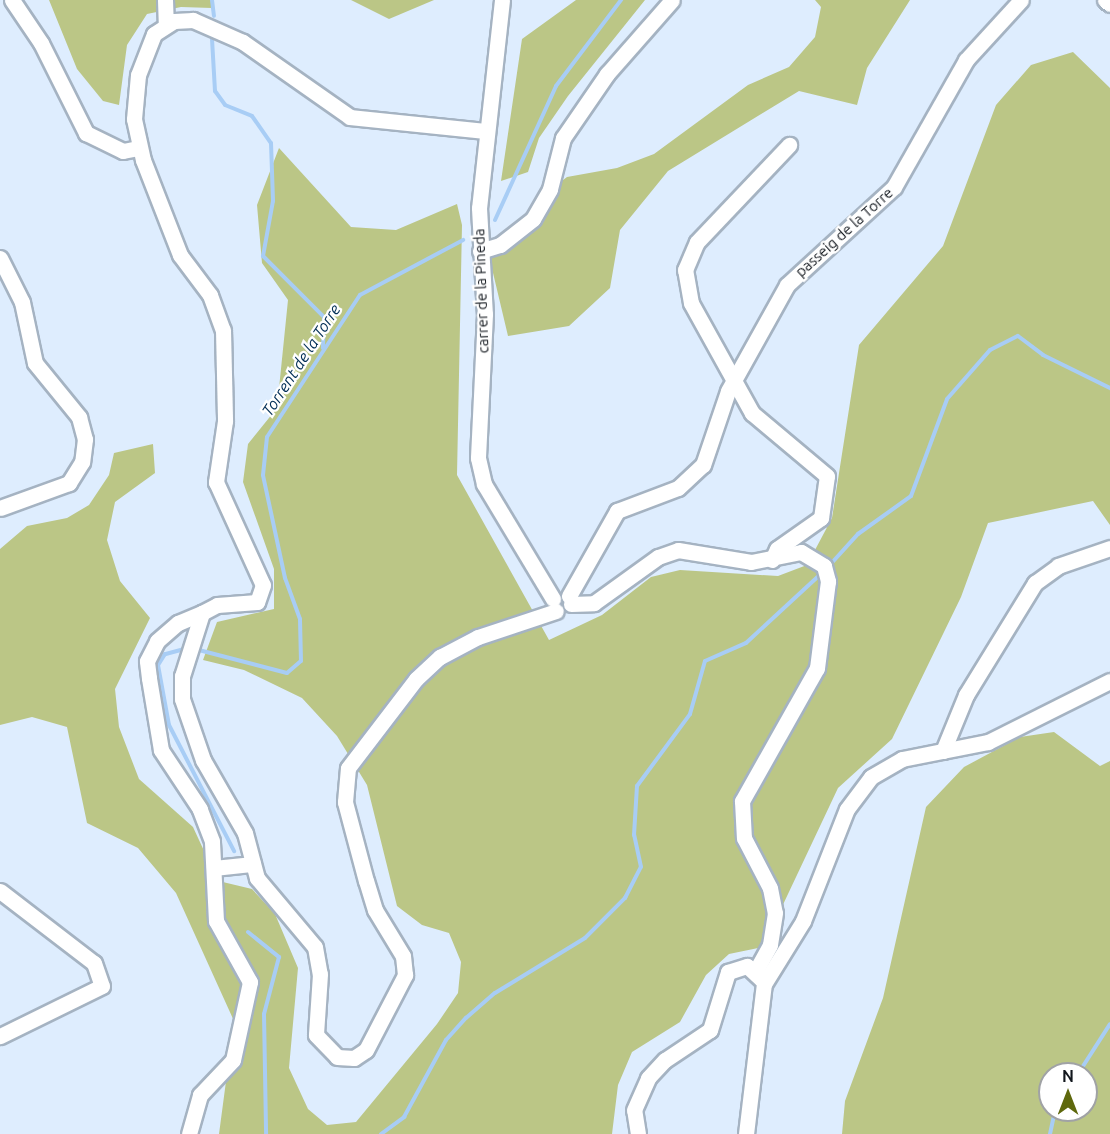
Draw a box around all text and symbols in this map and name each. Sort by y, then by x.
street label: passeig de la Torre [791,183,897,281]
street label: carrer de la Pineda [470,228,492,354]
water label: Torrent de la Torre [258,301,344,419]
north arrow [1038,1062,1098,1122]
text: N [1062,1067,1074,1085]

